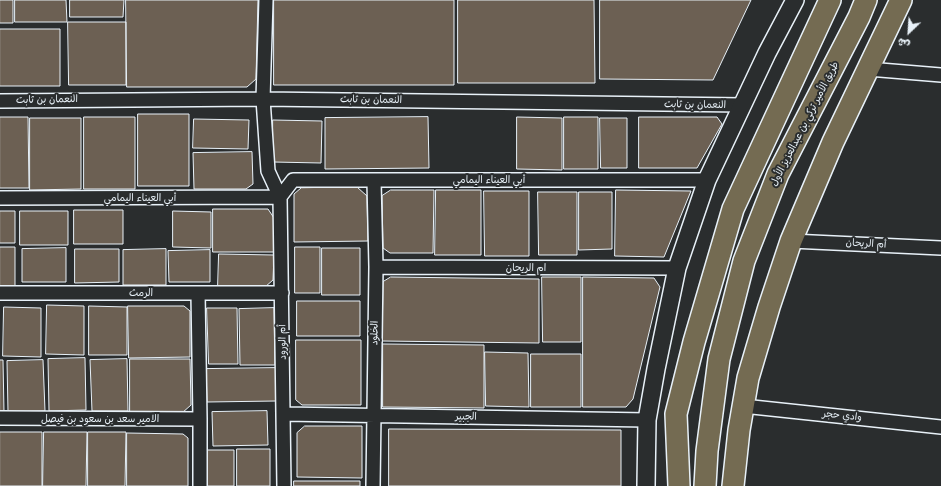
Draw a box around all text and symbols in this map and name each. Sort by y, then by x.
north arrow [889,12,929,52]
text: ش [895,35,912,52]
street label: طريق الأمير تركي بن عبدالعزيز الأول [768,60,842,188]
street label: النعمان بن ثابت [16,93,78,107]
street label: النعمان بن ثابت [340,93,402,107]
street label: النعمان بن ثابت [664,98,726,112]
street label: أبي العيناء اليمامي [453,174,525,186]
street label: أبي العيناء اليمامي [104,192,176,204]
street label: أم الريحان [845,237,887,251]
street label: ام الريحان [506,262,546,274]
street label: الرمث [129,287,153,299]
street label: الخلود [369,321,381,345]
street label: أم الورود [277,324,289,360]
street label: وادي حجر [822,408,862,424]
street label: الجبير [455,411,477,423]
street label: الامير سعد بن سعود بن فيصل [41,413,159,425]

